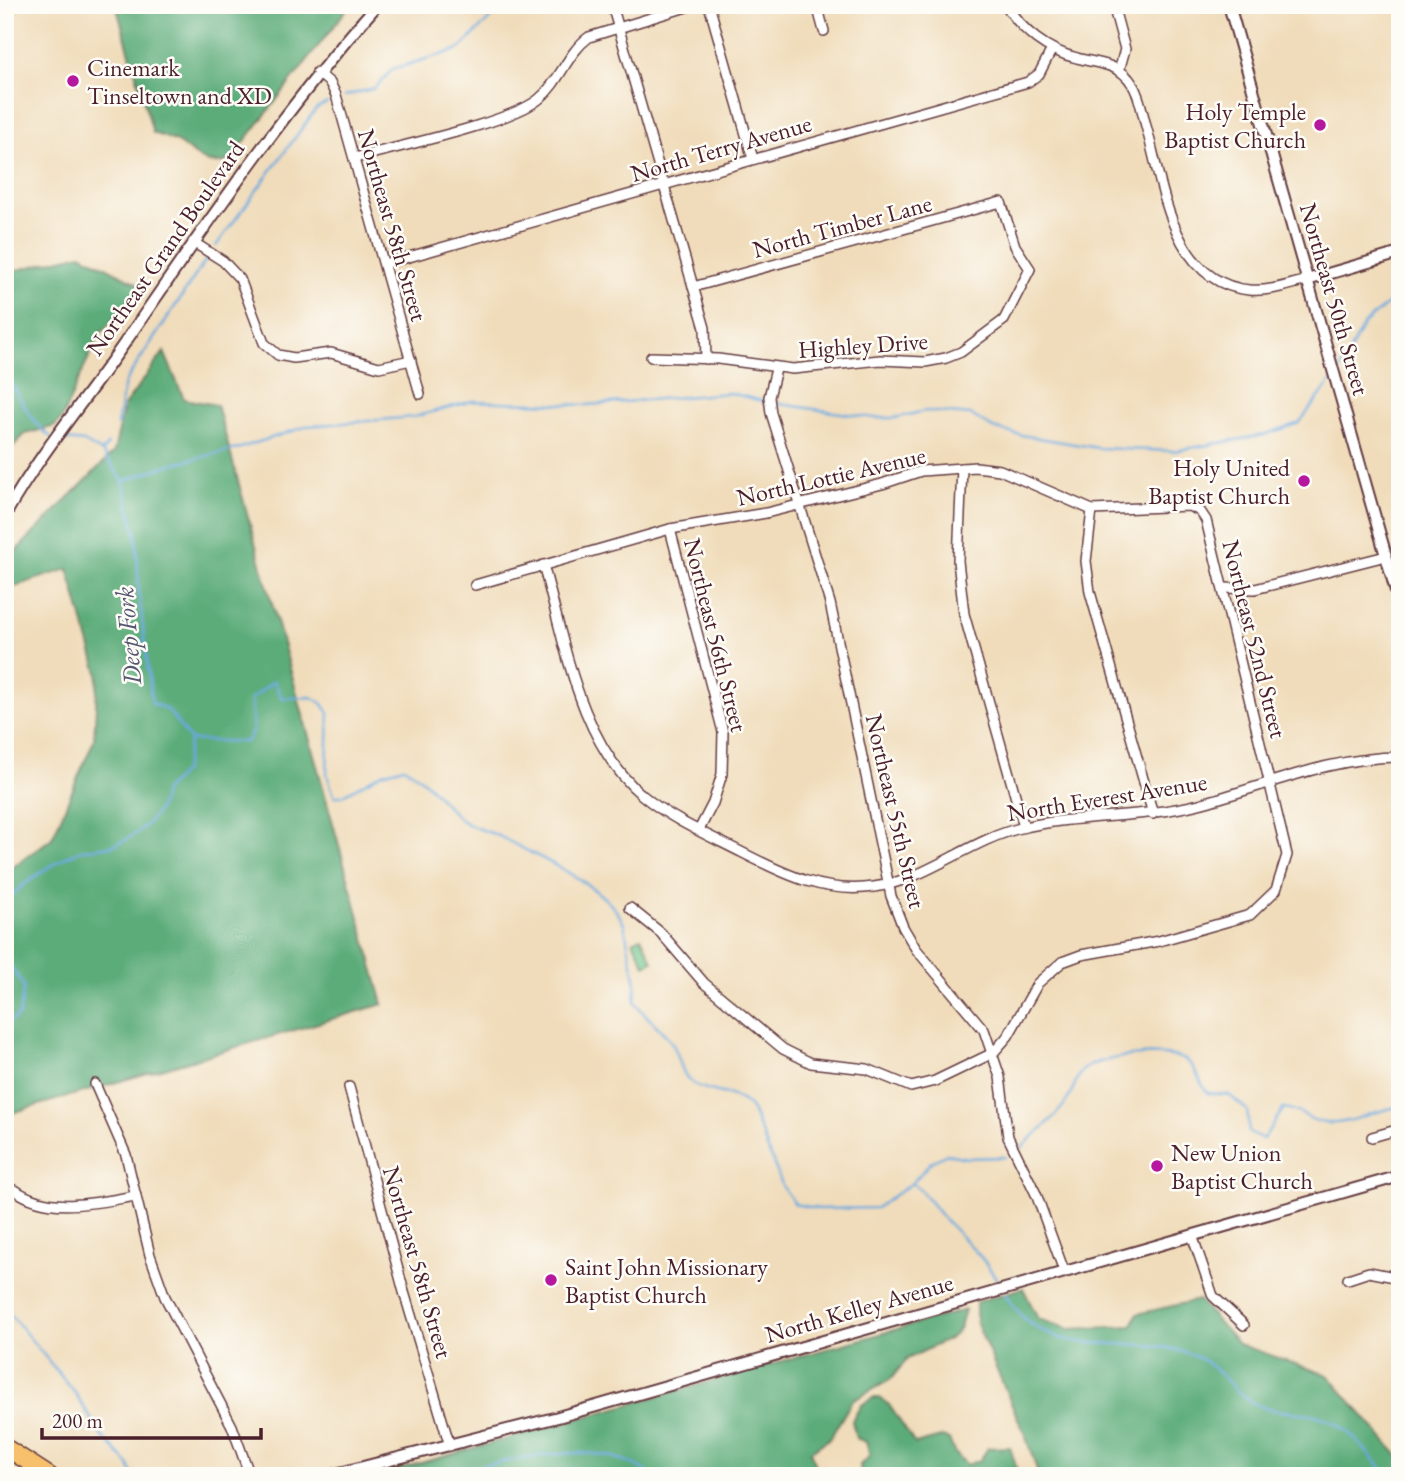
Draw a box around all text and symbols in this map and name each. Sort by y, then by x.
place label: Cinemark Tinseltown and XD [87,52,272,111]
marker: Cinemark Tinseltown and XD [65,73,81,89]
place label: Holy Temple Baptist Church [1164,96,1306,155]
street label: North Terry Avenue [627,107,815,189]
marker: Holy Temple Baptist Church [1312,117,1328,133]
street label: Northeast 58th Street [351,125,435,325]
street label: Northeast Grand Boulevard [79,133,252,362]
street label: North Timber Lane [749,187,935,265]
street label: Northeast 50th Street [1293,199,1377,399]
street label: Highley Drive [797,325,929,365]
street label: North Lottie Avenue [733,439,929,513]
place label: Holy United Baptist Church [1148,452,1291,511]
marker: Holy United Baptist Church [1296,473,1312,489]
street label: Northeast 56th Street [677,535,755,735]
street label: Northeast 52nd Street [1215,537,1295,742]
water label: Deep Fork [107,585,149,688]
street label: Northeast 55th Street [859,711,934,912]
street label: North Everest Avenue [1005,766,1209,828]
place label: New Union Baptist Church [1171,1137,1313,1196]
marker: New Union Baptist Church [1149,1158,1165,1174]
street label: Northeast 58th Street [376,1162,460,1362]
place label: Saint John Missionary Baptist Church [565,1251,768,1310]
street label: North Kelley Avenue [761,1266,957,1350]
marker: Saint John Missionary Baptist Church [543,1272,559,1288]
scale bar [42,1397,261,1441]
text: 200 m [52,1407,103,1434]

